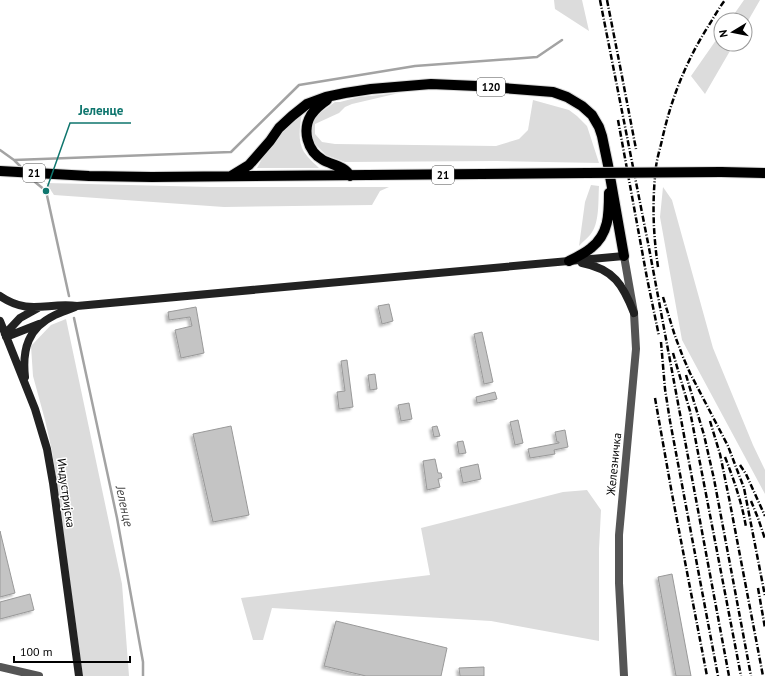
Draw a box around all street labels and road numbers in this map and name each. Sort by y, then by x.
road number: 120 [477,78,505,96]
road number: 21 [23,164,45,182]
road number: 21 [432,166,454,184]
street label: Железничка [603,432,624,497]
street label: Индустријска [54,457,79,529]

